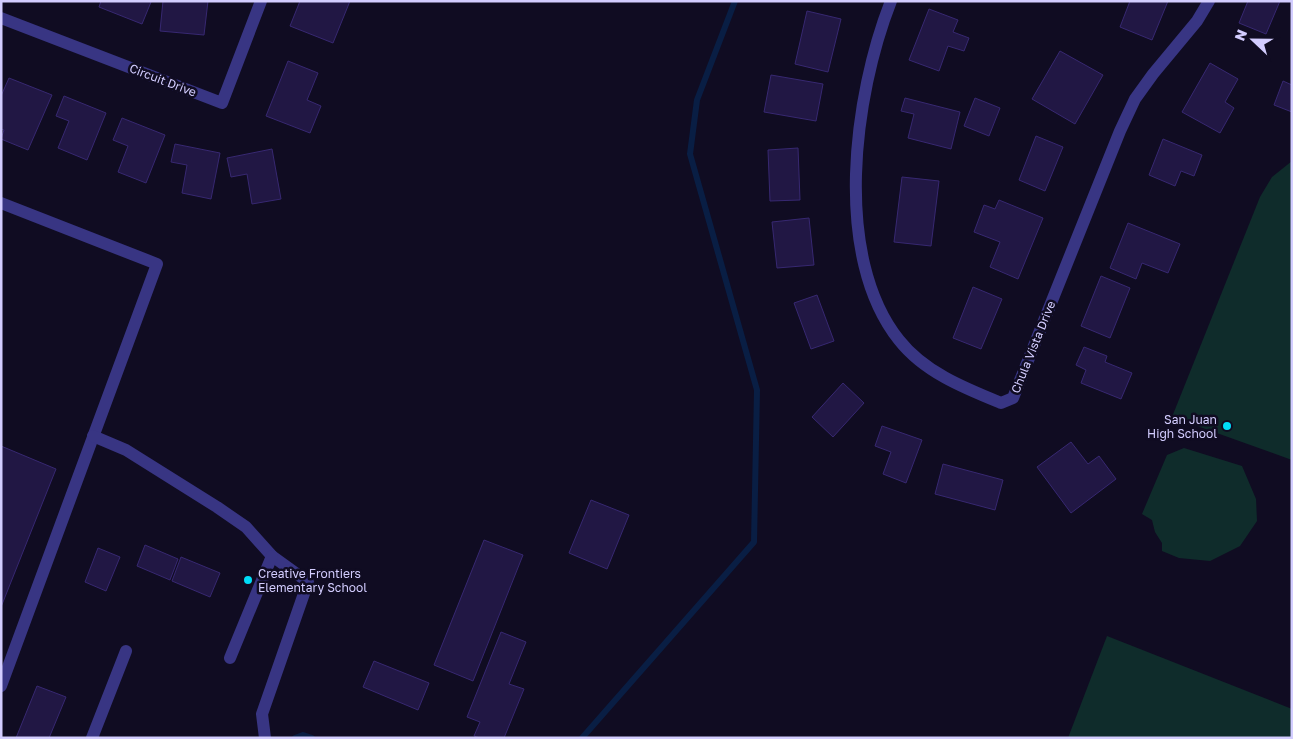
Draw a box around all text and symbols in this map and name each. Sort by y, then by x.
north arrow [1228,15,1278,65]
text: N [1231,27,1250,43]
street label: Circuit Drive [127,60,199,100]
street label: Chula Vista Drive [1008,299,1058,395]
place label: San Juan High School [1147,412,1217,441]
marker: San Juan High School [1221,420,1233,432]
place label: Creative Frontiers Elementary School [258,566,367,595]
marker: Creative Frontiers Elementary School [242,574,254,586]

